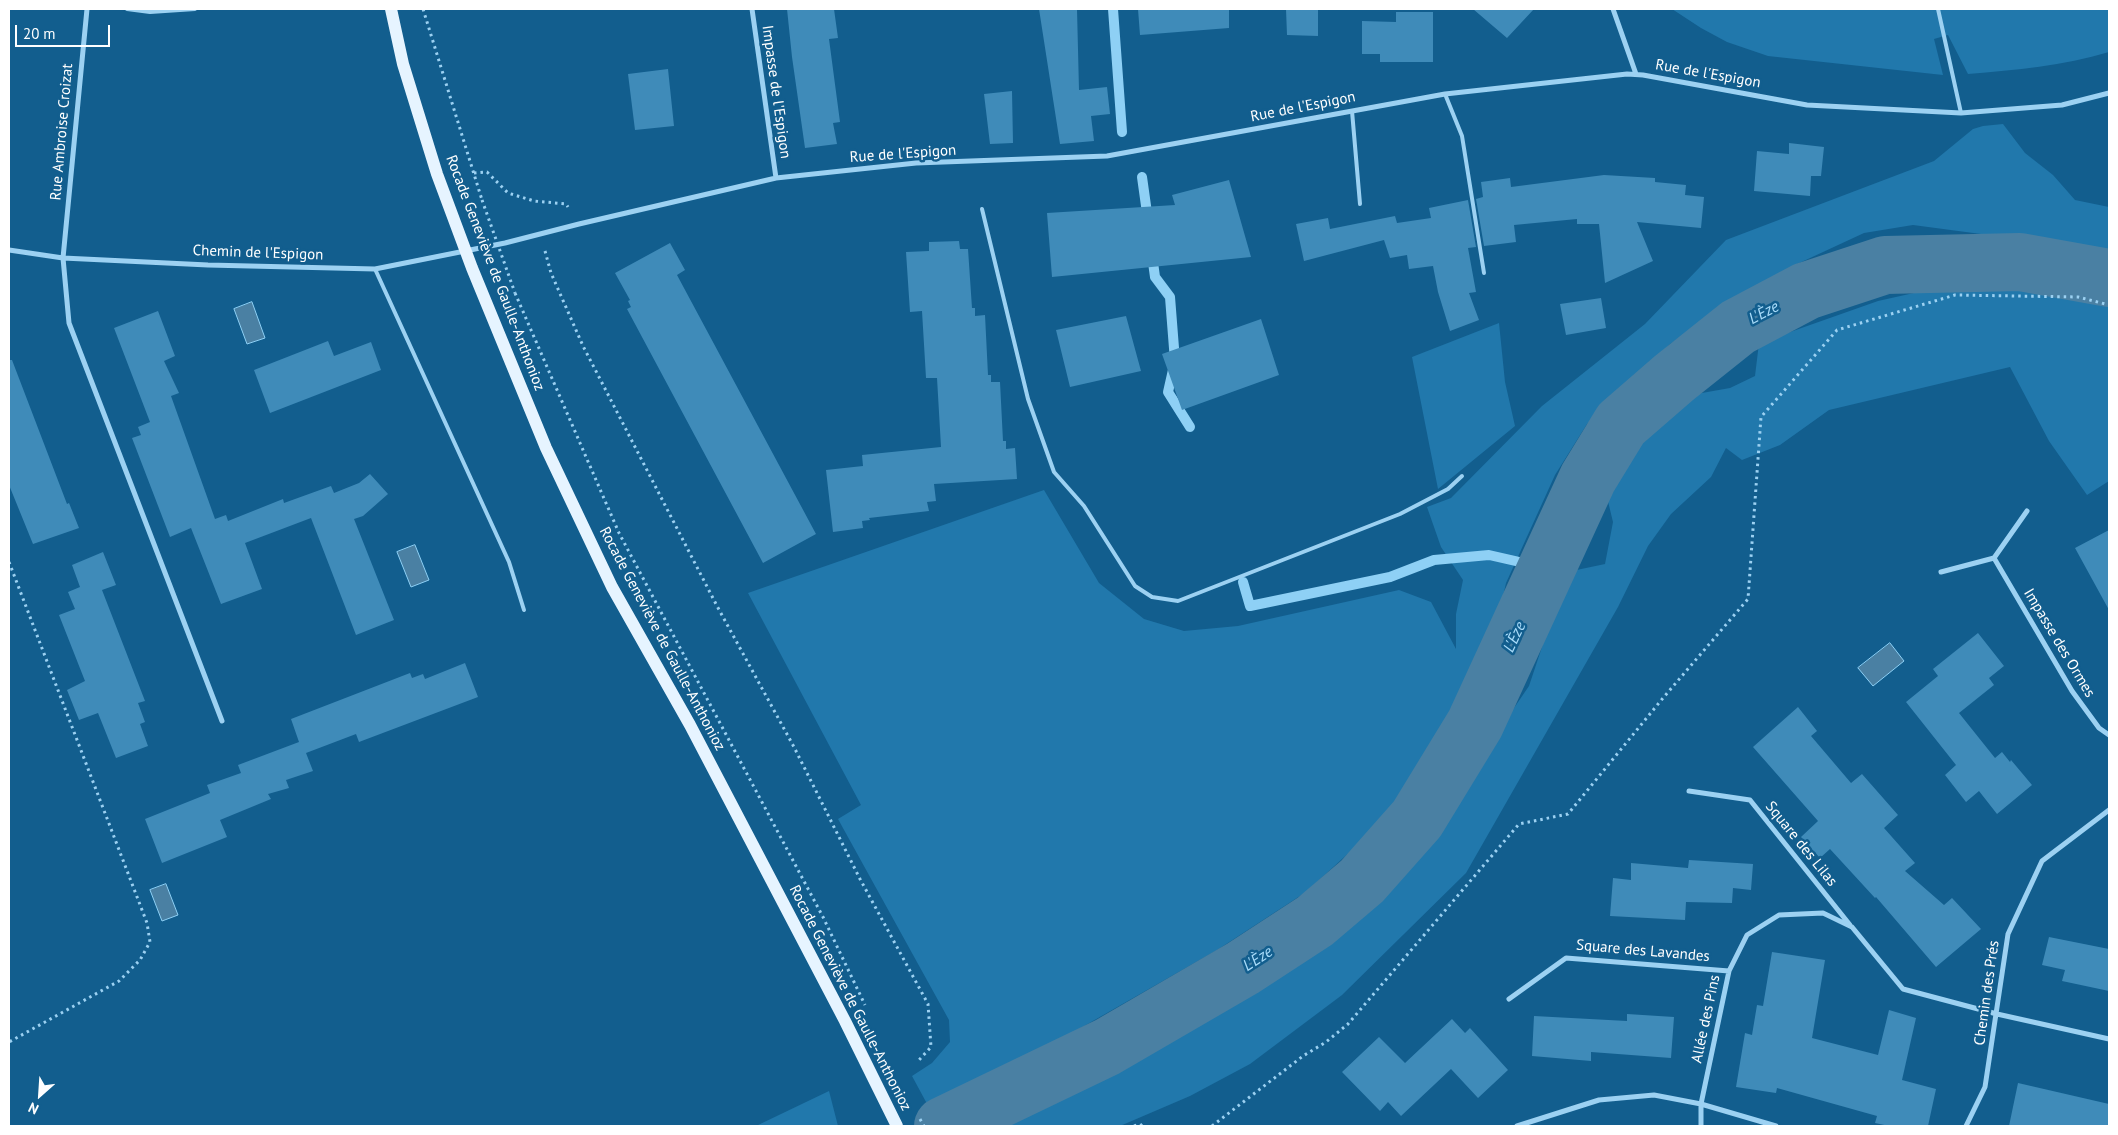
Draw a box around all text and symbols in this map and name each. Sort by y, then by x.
scale bar [18,15,112,47]
text: 20 m [23,24,56,43]
street label: Impasse de l'Espigon [758,24,794,160]
street label: Rue de l'Espigon [1654,56,1762,92]
street label: Rue Ambroise Croizat [47,63,77,201]
street label: Rue de l'Espigon [1249,88,1357,126]
street label: Rue de l'Espigon [849,141,957,167]
street label: Rocade Geneviève de Gaulle-Anthonioz [442,153,548,393]
street label: Chemin de l'Espigon [192,242,324,264]
water label: L'Èze [1746,297,1782,329]
street label: Rocade Geneviève de Gaulle-Anthonioz [595,524,729,754]
street label: Impasse des Ormes [2019,585,2099,701]
water label: L'Èze [1500,619,1530,655]
street label: Square des Lilas [1761,798,1841,890]
street label: Rocade Geneviève de Gaulle-Anthonioz [785,882,915,1114]
street label: Square des Lavandes [1575,936,1711,966]
street label: Chemin des Prés [1971,939,2003,1047]
water label: L'Èze [1240,942,1276,976]
street label: Allée des Pins [1688,973,1724,1065]
north arrow [15,1070,65,1120]
text: N [25,1098,42,1119]

